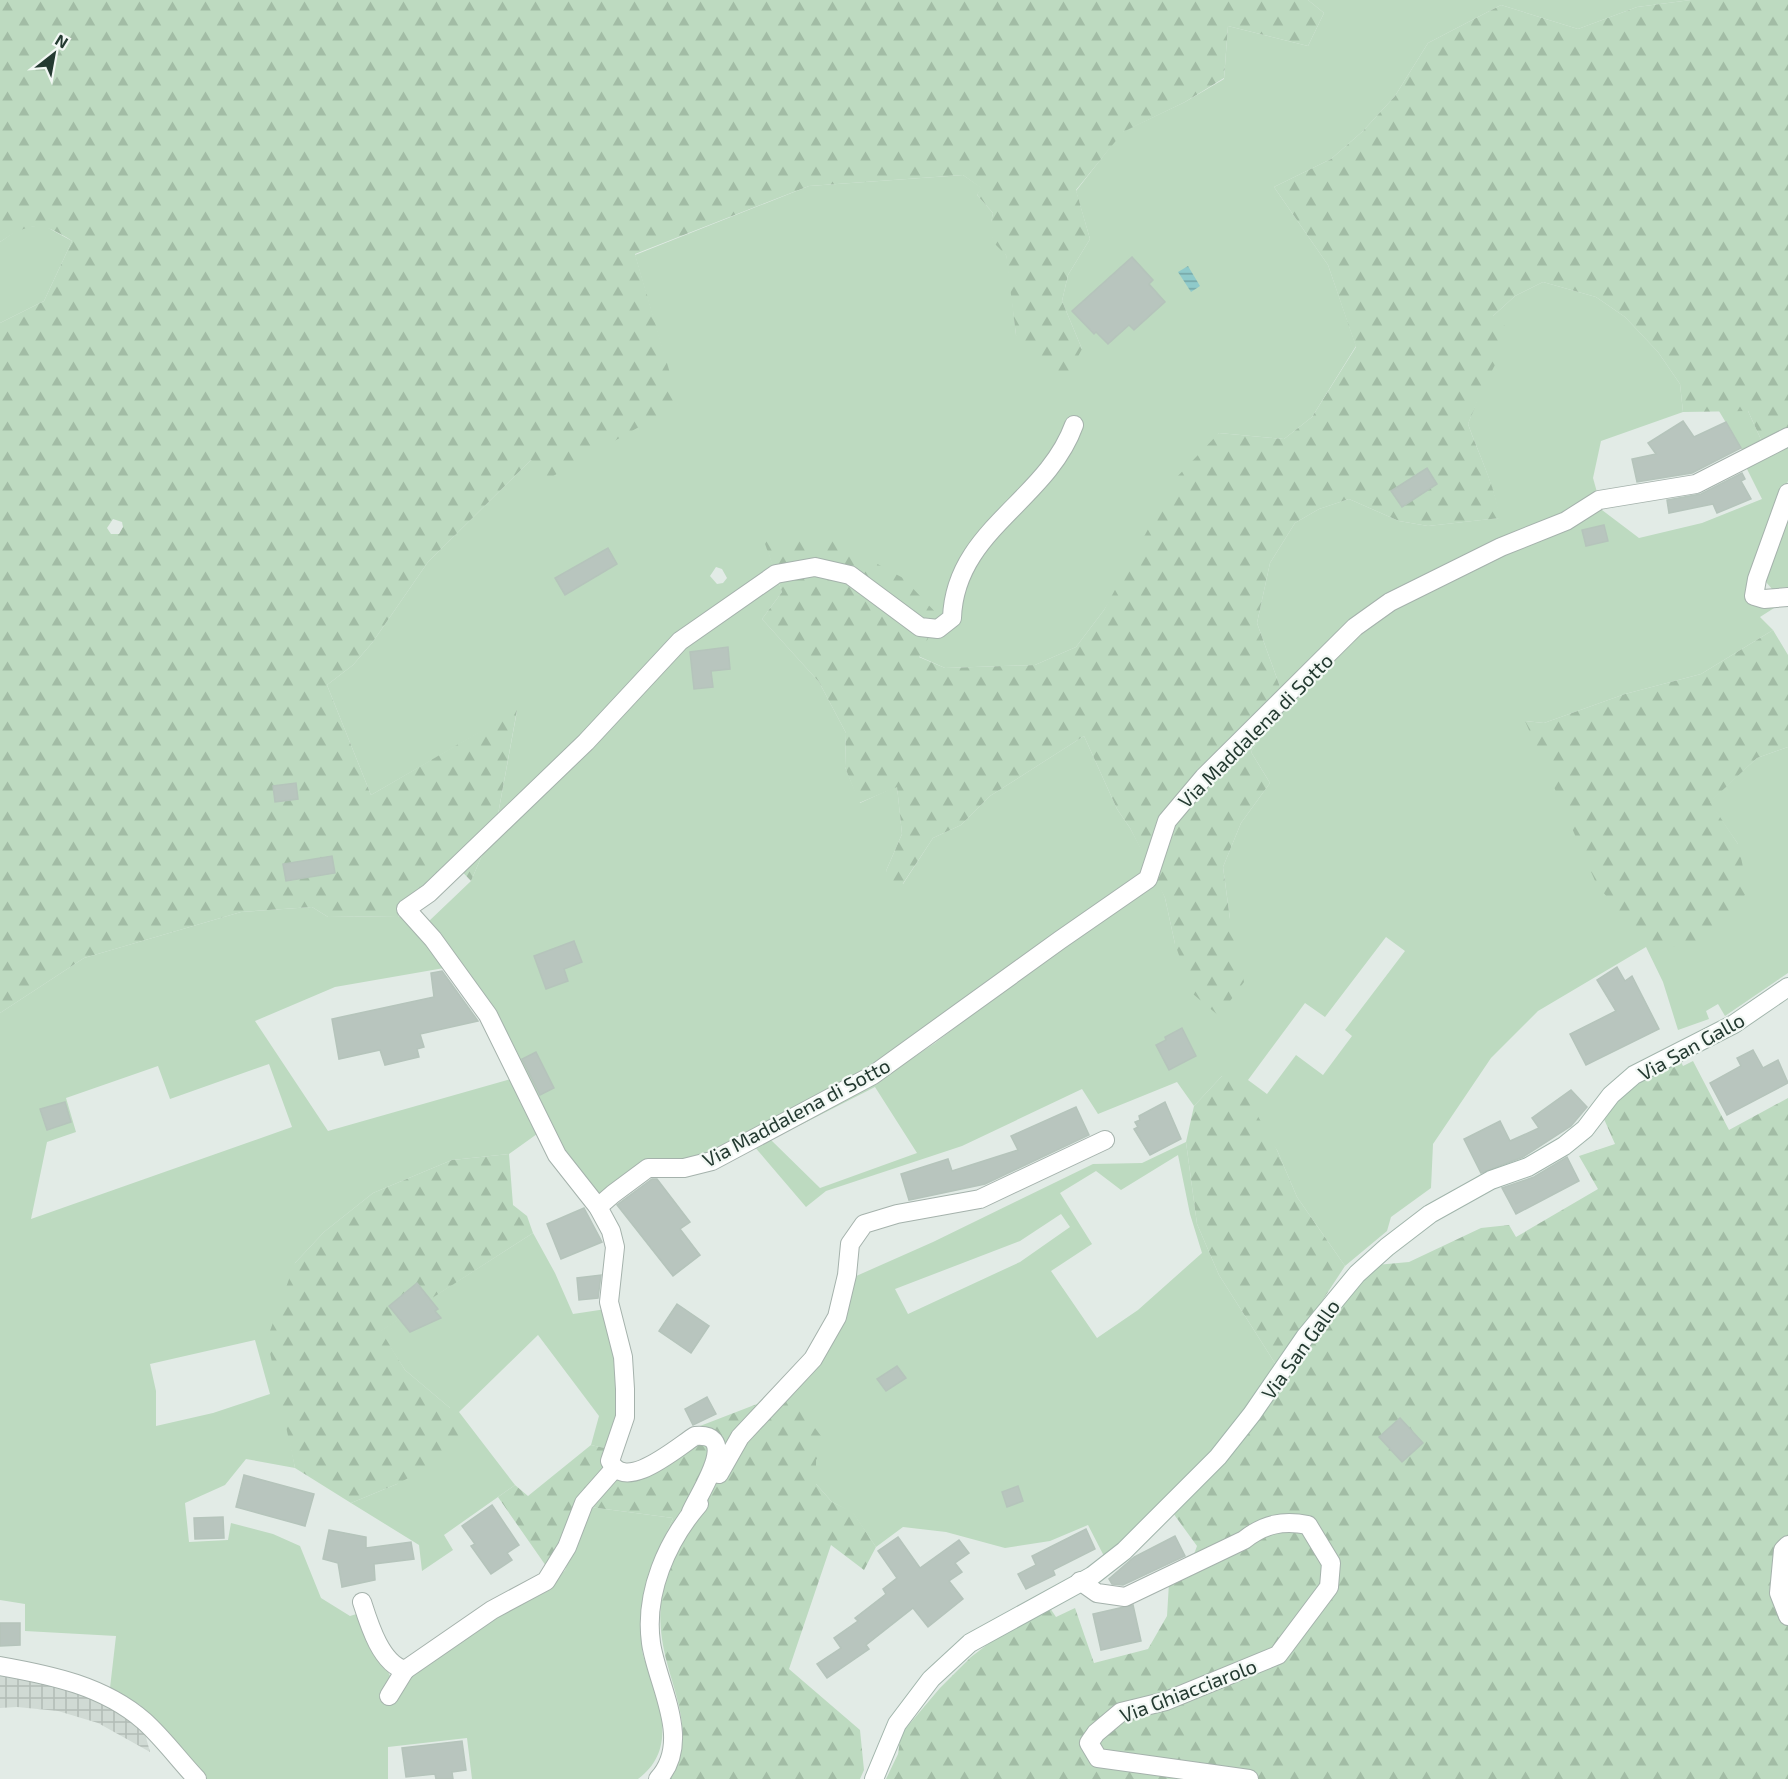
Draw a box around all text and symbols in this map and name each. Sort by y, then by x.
north arrow [24,24,84,84]
text: N [52,30,72,52]
street label: Via Maddalena di Sotto [1173,648,1337,812]
street label: Via San Gallo [1634,1007,1748,1085]
street label: Via Maddalena di Sotto [698,1052,894,1172]
street label: Via San Gallo [1256,1294,1344,1404]
street label: Via Ghiacciarolo [1116,1653,1260,1727]

